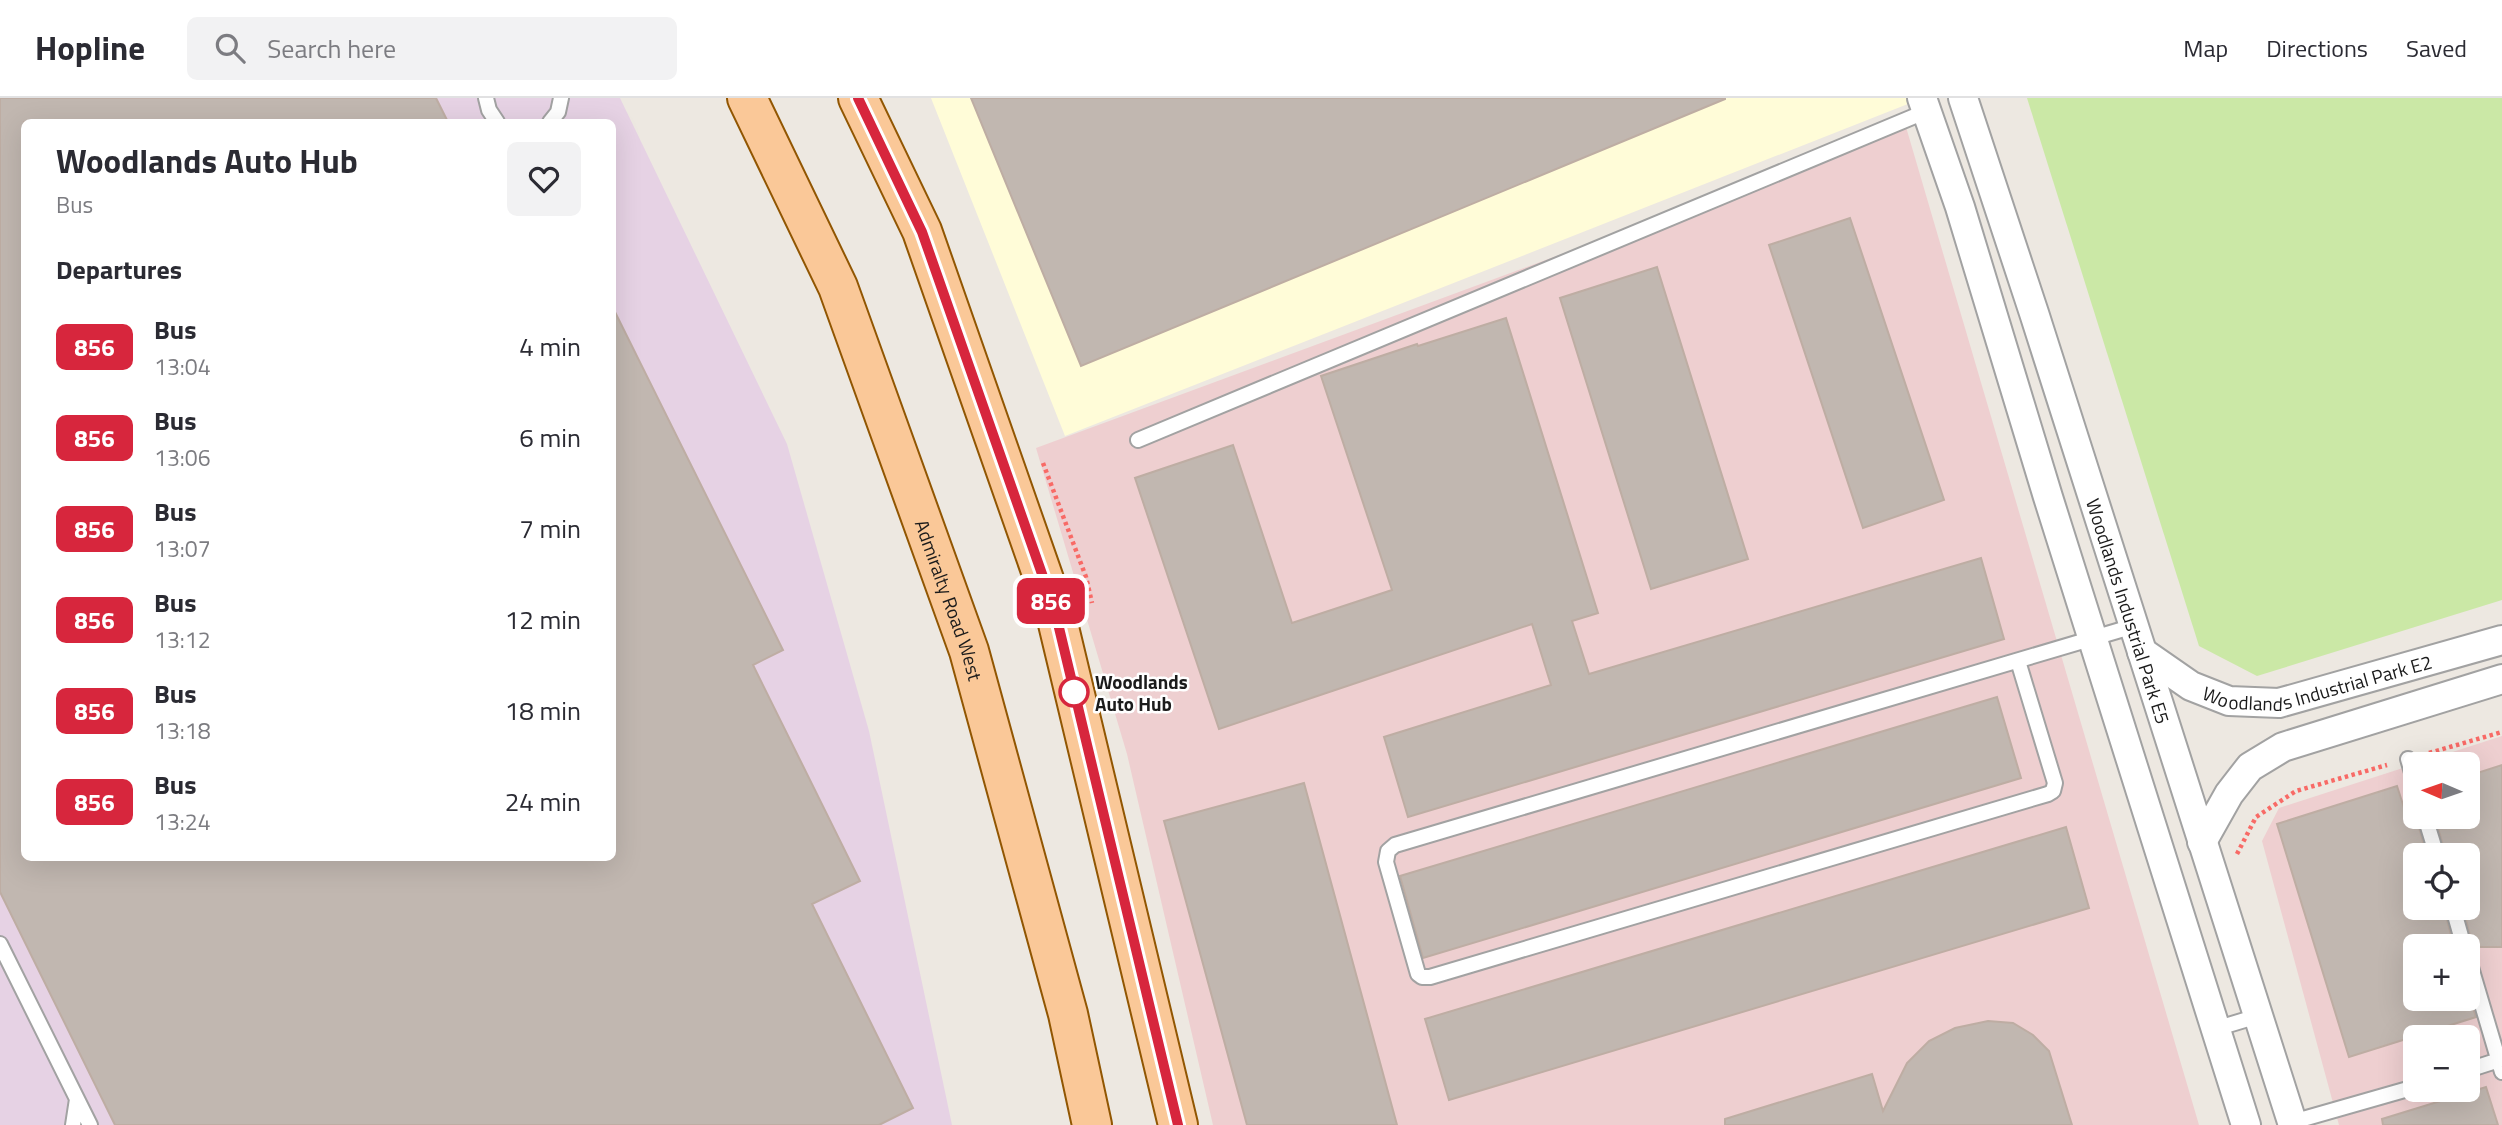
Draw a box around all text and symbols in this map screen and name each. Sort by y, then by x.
search box [187,17,677,80]
text: Hopline [35,23,145,73]
icon: search [211,29,249,67]
text: Search here [267,29,396,68]
text: Map [2183,30,2228,66]
text: Directions [2266,30,2368,66]
text: Saved [2406,30,2467,66]
text: Woodlands Auto Hub [56,136,358,186]
button: heart [507,142,581,216]
text: Bus [56,187,93,222]
text: Departures [56,250,182,289]
text: Bus [154,310,196,349]
text: 4 min [519,327,581,366]
text: 856 [74,329,115,365]
text: 13:04 [154,349,211,384]
text: Bus [154,401,196,440]
text: 6 min [519,418,581,457]
text: 856 [74,420,115,456]
text: 13:06 [154,440,211,475]
text: Bus [154,492,196,531]
street label: Woodlands Industrial Park E5 [2079,494,2179,727]
text: 7 min [519,509,581,548]
text: 856 [74,511,115,547]
street label: Admiralty Road West [908,515,991,684]
text: 13:07 [154,531,211,566]
line badge: 856 [1011,578,1091,624]
text: Bus [154,583,196,622]
text: 856 [1031,583,1071,619]
text: 12 min [505,600,581,639]
text: 856 [74,602,115,638]
text: 13:12 [154,622,211,657]
street label: Woodlands Industrial Park E2 [2199,646,2435,718]
place label: Woodlands Auto Hub [1095,667,1188,718]
text: Bus [154,674,196,713]
marker: Woodlands Auto Hub [1059,677,1089,707]
text: 18 min [505,691,581,730]
text: 856 [74,693,115,729]
text: 13:18 [154,713,211,748]
north arrow [2403,752,2480,830]
map controls [2403,752,2480,1102]
text: Bus [154,765,196,804]
text: 24 min [505,782,581,821]
text: 856 [74,784,115,820]
text: 13:24 [154,804,211,839]
button: locate [2403,843,2480,920]
button: + [2403,934,2480,1011]
button: − [2403,1025,2480,1102]

